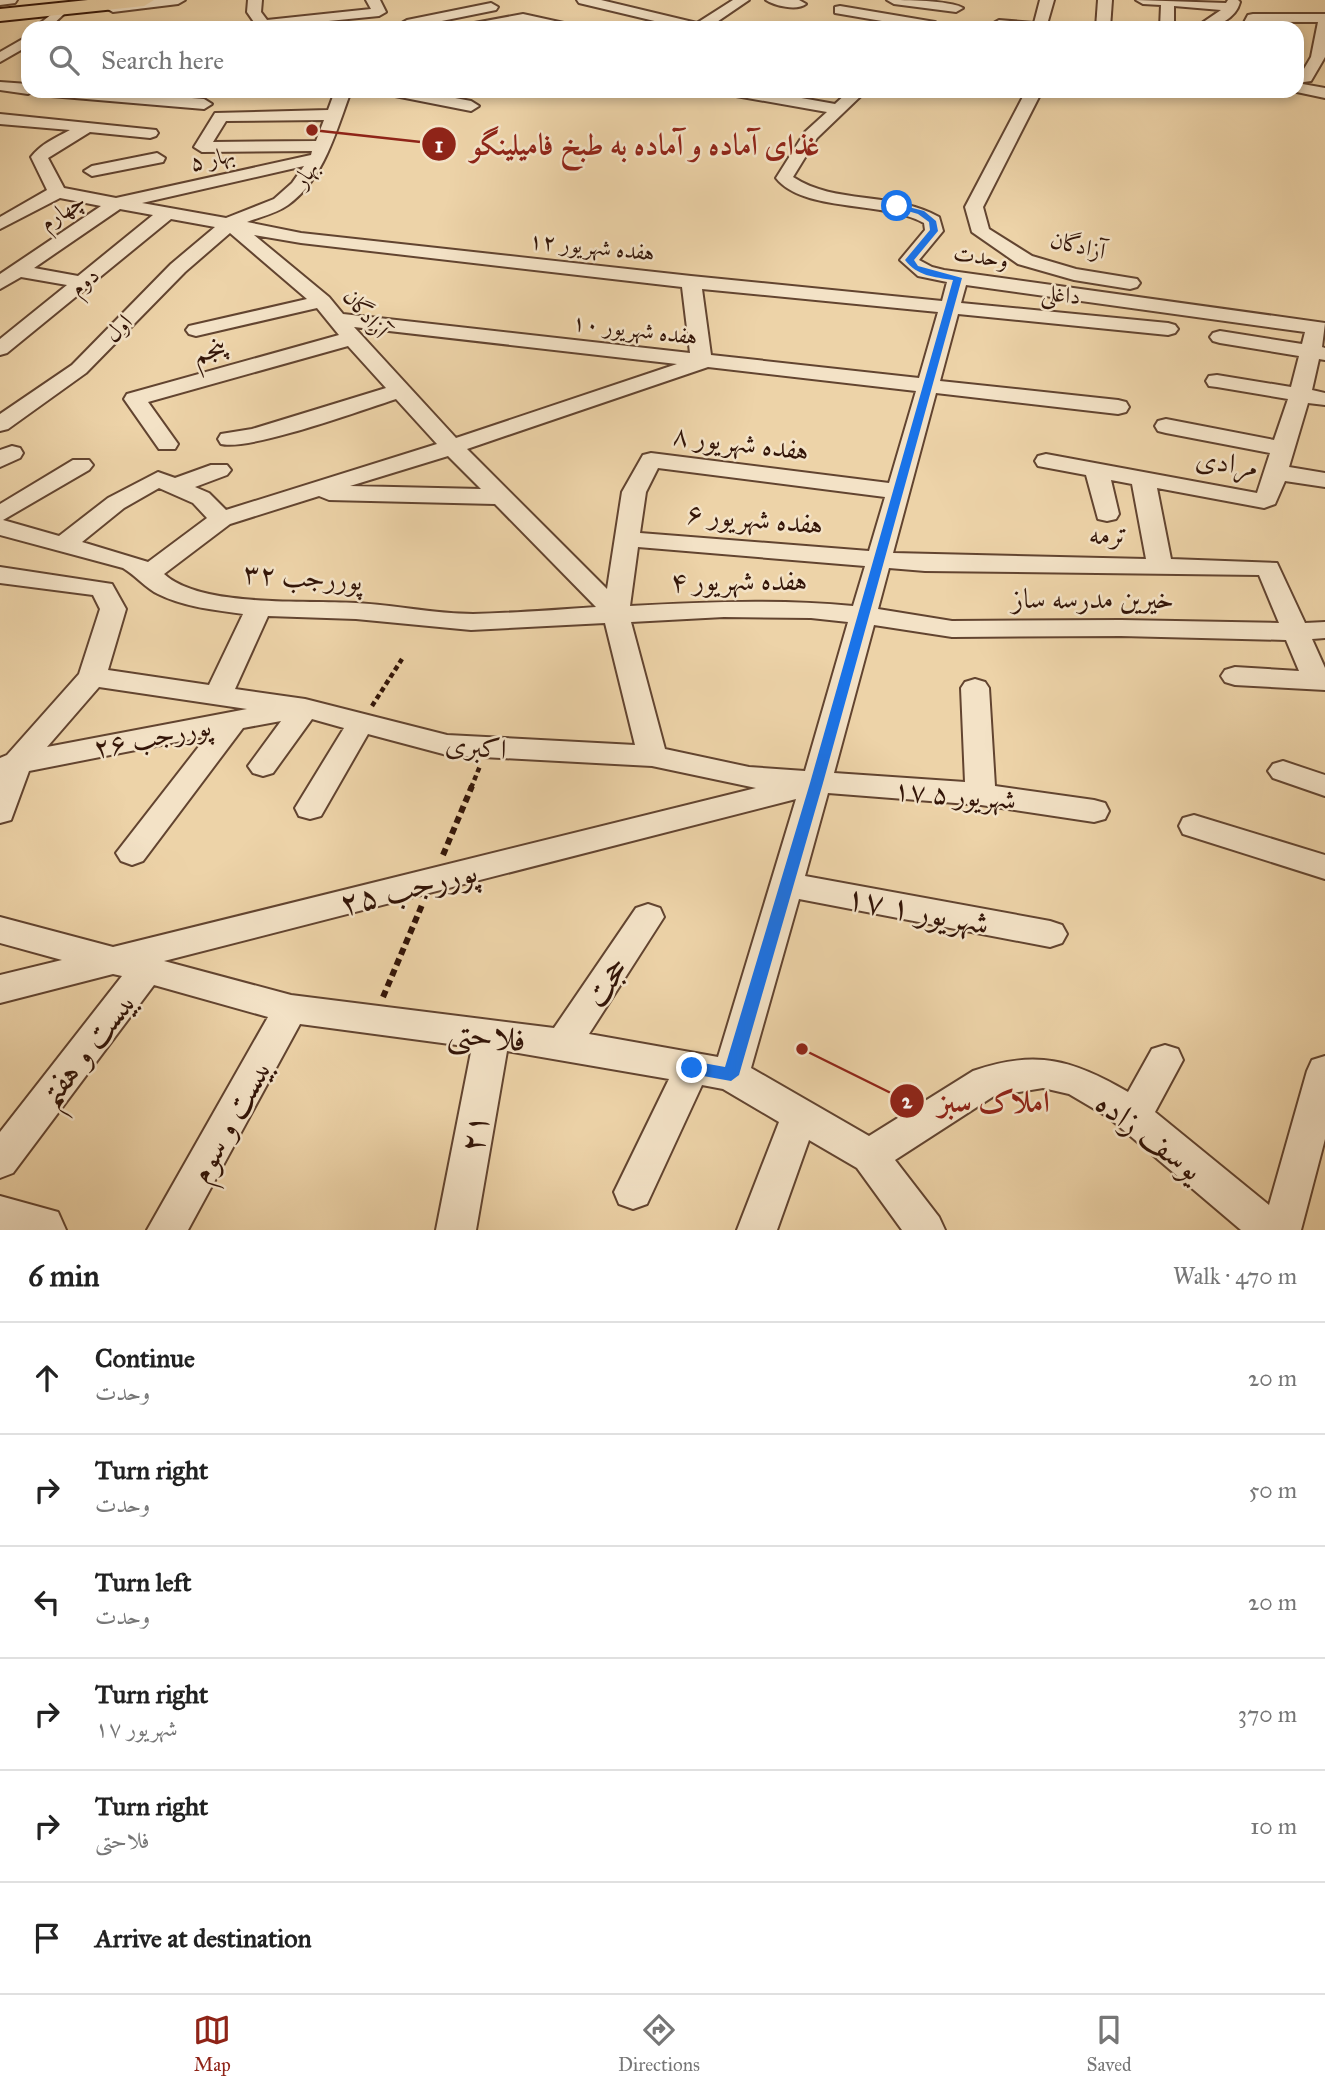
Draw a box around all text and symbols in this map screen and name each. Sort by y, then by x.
search box [21,21,1304,98]
icon: search [45,41,83,79]
text: Search here [101,44,224,76]
callout: غذای آماده و آماده به طبخ فامیلینگو [422,119,834,170]
text: غذای آماده و آماده به طبخ فامیلینگو [467,125,820,172]
text: 1 [435,132,443,158]
street label: بهار ۵ [187,139,237,178]
street label: بهار [285,155,325,195]
street label: چهارم [34,186,93,241]
route start [881,190,912,221]
street label: هفده شهریور ۱۲ [528,225,656,267]
street label: آزادگان [1048,225,1111,266]
street label: وحدت [952,238,1010,274]
street label: دوم [64,261,108,306]
street label: داغلی [1039,278,1082,314]
street label: آزادگان [337,283,397,346]
street label: هفده شهریور ۱۰ [571,307,699,352]
street label: اول [98,308,138,348]
street label: پنجم [188,327,235,380]
street label: هفده شهریور ۸ [671,417,811,469]
street label: مرادی [1193,441,1261,486]
street label: هفده شهریور ۶ [685,495,825,543]
street label: ترمه [1088,517,1128,552]
street label: پوررجب ۳۲ [242,555,365,601]
street label: هفده شهریور ۴ [671,563,807,599]
street label: خیرین مدرسه ساز [1009,581,1174,616]
street label: پوررجب ۲۶ [90,708,216,768]
street label: اکبری [444,726,508,767]
street label: ۱۷ شهریور ۵ [892,772,1018,818]
street label: پوررجب ۲۵ [335,850,484,927]
street label: ۱۷ شهریور ۱ [843,877,993,944]
street label: حجت [575,949,637,1015]
street label: بیست و هفتم [29,982,154,1122]
street label: فلاحتی [445,1011,528,1064]
street label: بیست و سوم [179,1051,288,1194]
route end [676,1052,707,1083]
callout: املاک سبز [889,1076,1063,1127]
street label: یوسف زاده [1087,1083,1212,1191]
text: املاک سبز [935,1084,1050,1120]
text: 2 [902,1088,913,1114]
street label: ۲۱ [451,1111,497,1156]
text: 6 min [28,1258,100,1294]
text: Walk · 470 m [1173,1262,1297,1290]
text: Continue [95,1342,195,1374]
icon: ahead [28,1359,66,1397]
text: 20 m [1248,1364,1297,1392]
text: وحدت [95,1378,150,1406]
text: Turn right [95,1454,208,1486]
icon: right [28,1471,66,1509]
text: 50 m [1249,1476,1297,1504]
text: وحدت [95,1490,150,1518]
text: Turn left [95,1566,191,1598]
icon: left [28,1583,66,1621]
text: 20 m [1248,1588,1297,1616]
text: وحدت [95,1602,150,1630]
text: Turn right [95,1678,208,1710]
icon: right [28,1695,66,1733]
text: 370 m [1238,1700,1297,1728]
text: ۱۷ شهریور [95,1714,178,1742]
text: Turn right [95,1790,208,1822]
icon: right [28,1807,66,1845]
text: 10 m [1250,1812,1297,1840]
text: فلاحتی [95,1826,150,1854]
icon: arrive [28,1919,66,1957]
text: Arrive at destination [95,1922,312,1954]
tab: Map [193,2011,231,2076]
tab: Directions [618,2011,700,2076]
tab: Saved [1087,2011,1132,2076]

